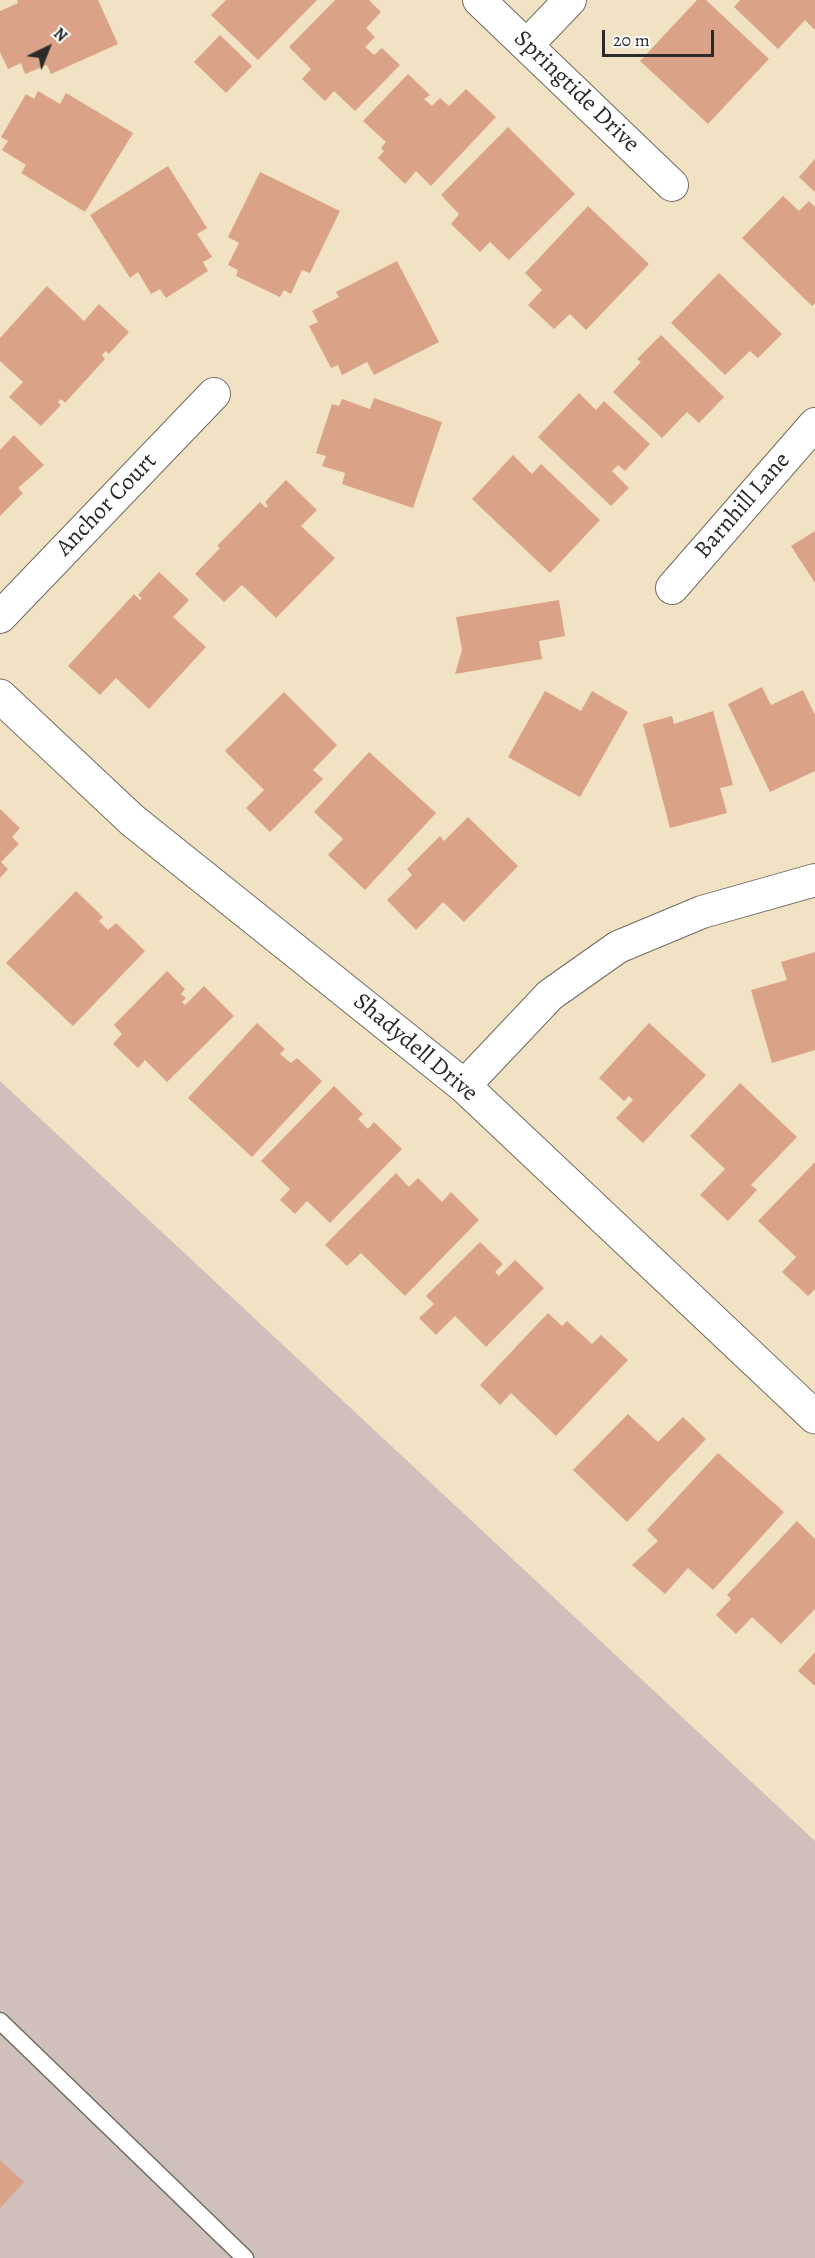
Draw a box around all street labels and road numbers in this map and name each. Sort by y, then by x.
street label: Springtide Drive [507,25,645,159]
street label: Anchor Court [51,447,163,563]
street label: Barnhill Lane [689,447,797,565]
street label: Shadydell Drive [347,988,483,1108]

